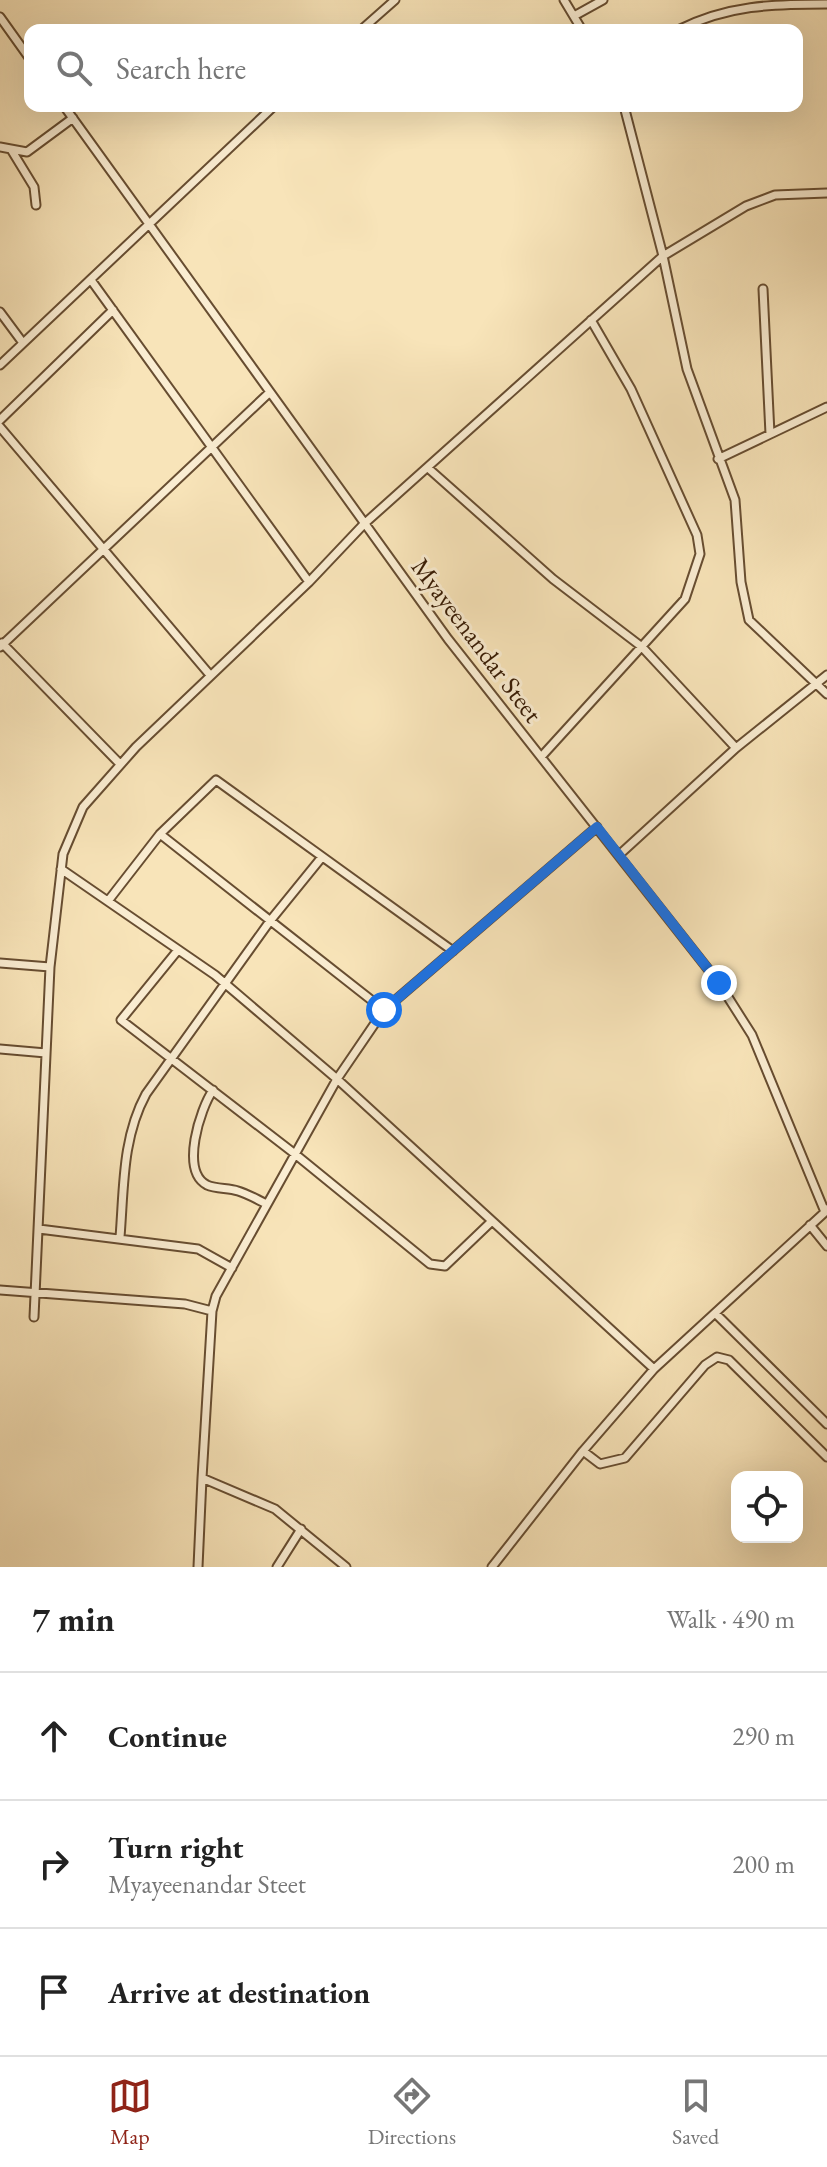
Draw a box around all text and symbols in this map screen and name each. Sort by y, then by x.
search box [24,24,803,112]
icon: search [52,46,96,90]
text: Search here [116,49,246,88]
street label: Myayeenandar Steet [404,551,550,729]
route end [701,965,737,1001]
route start [366,992,402,1028]
map controls [731,1471,803,1543]
button: locate [731,1471,803,1543]
text: 7 min [32,1597,115,1641]
text: Walk · 490 m [667,1602,795,1636]
icon: ahead [32,1714,76,1758]
text: Continue [108,1717,227,1756]
text: 290 m [732,1719,795,1753]
text: Turn right [108,1828,244,1867]
icon: right [32,1842,76,1886]
text: 200 m [732,1847,795,1881]
text: Myayeenandar Steet [108,1867,306,1901]
icon: arrive [32,1970,76,2014]
text: Arrive at destination [108,1973,370,2012]
tab: Map [108,2074,152,2151]
tab: Directions [368,2074,456,2151]
tab: Saved [672,2074,719,2151]

